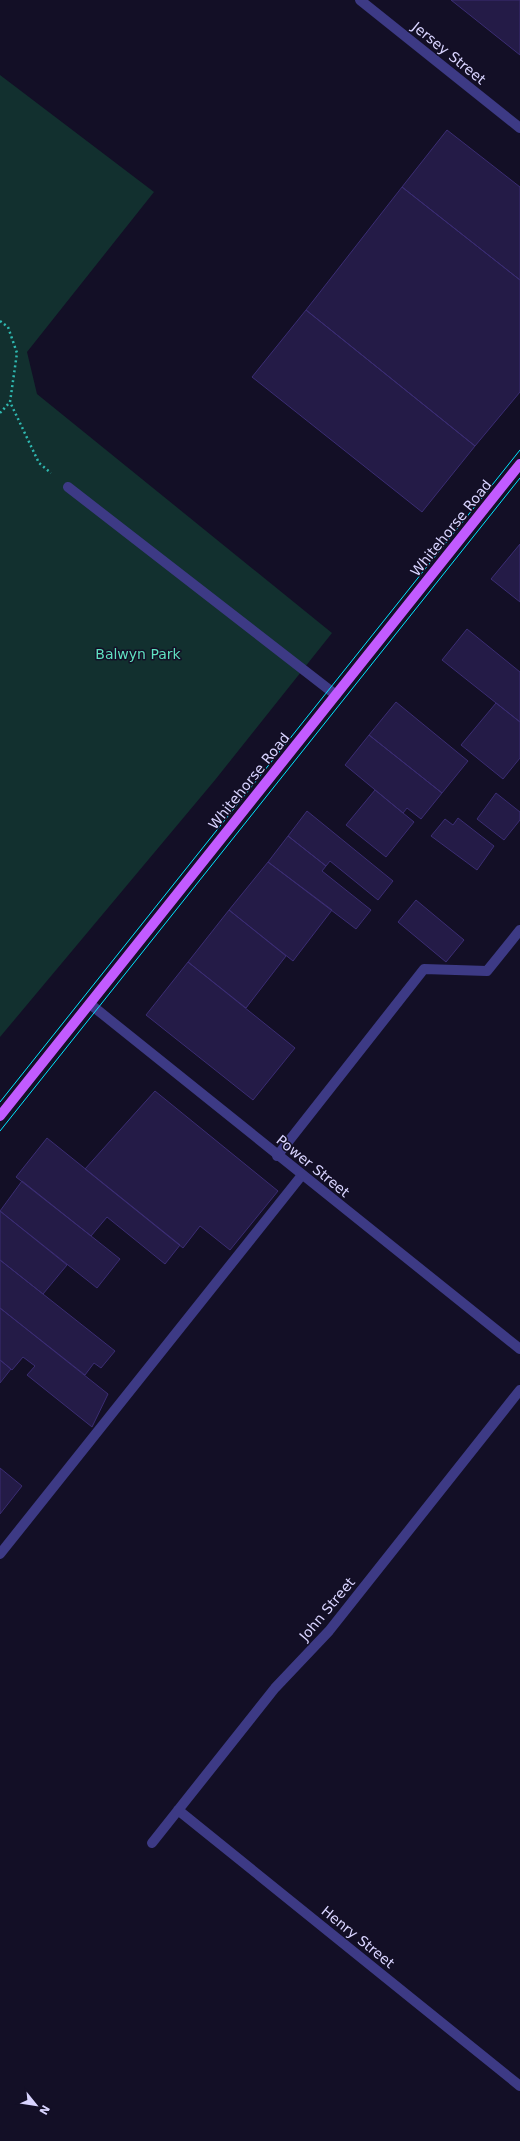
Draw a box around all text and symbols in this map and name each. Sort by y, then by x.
street label: Jersey Street [408,18,489,88]
street label: Whitehorse Road [407,477,495,579]
park label: Balwyn Park [95,646,182,662]
street label: Whitehorse Road [205,730,293,832]
street label: Power Street [273,1132,353,1201]
street label: John Street [295,1574,358,1645]
street label: Henry Street [318,1903,398,1972]
north arrow [16,2085,56,2125]
text: N [36,2103,52,2117]

